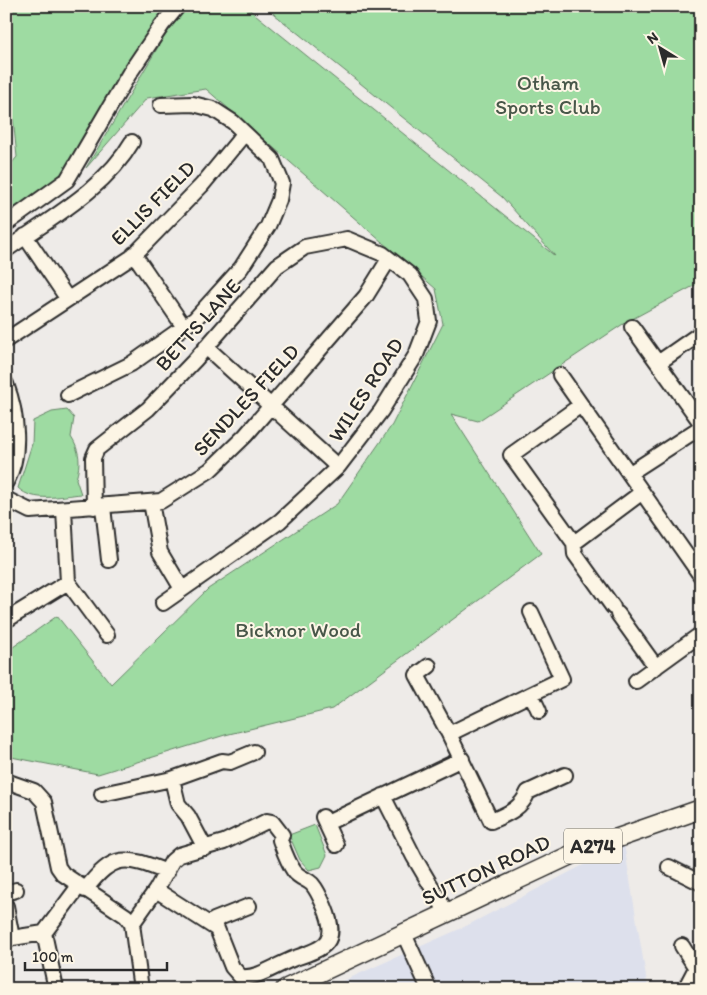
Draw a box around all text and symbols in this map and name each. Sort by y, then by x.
north arrow [634,22,684,72]
text: N [644,28,661,48]
park label: Otham Sports Club [495,70,601,119]
street label: ELLIS FIELD [105,155,200,250]
street label: BETTS LANE [150,274,245,376]
street label: WILES ROAD [323,333,409,447]
street label: SENDLES FIELD [187,338,304,461]
park label: Bicknor Wood [235,617,361,642]
road number: A274 [564,828,622,864]
street label: SUTTON ROAD [418,829,554,910]
scale bar [25,940,168,972]
text: 100 m [32,948,74,966]

